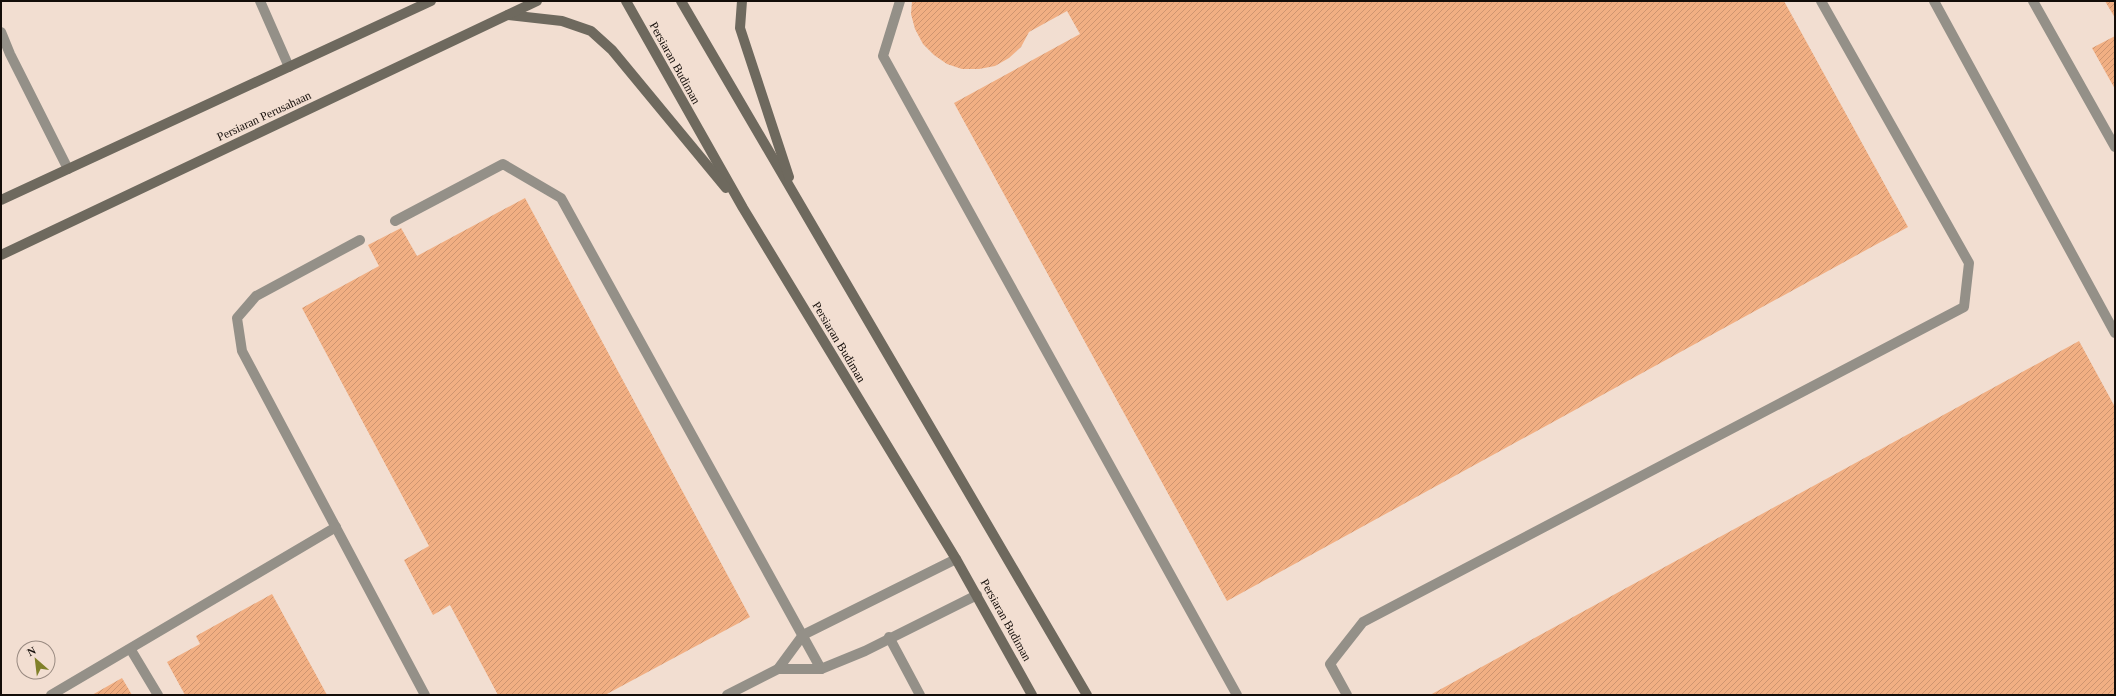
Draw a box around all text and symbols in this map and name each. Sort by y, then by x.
street label: Persiaran Budiman [647,20,703,106]
street label: Persiaran Perusahaan [215,88,313,144]
street label: Persiaran Budiman [809,299,869,385]
street label: Persiaran Budiman [978,577,1034,663]
north arrow [16,640,56,680]
text: N [25,644,38,658]

